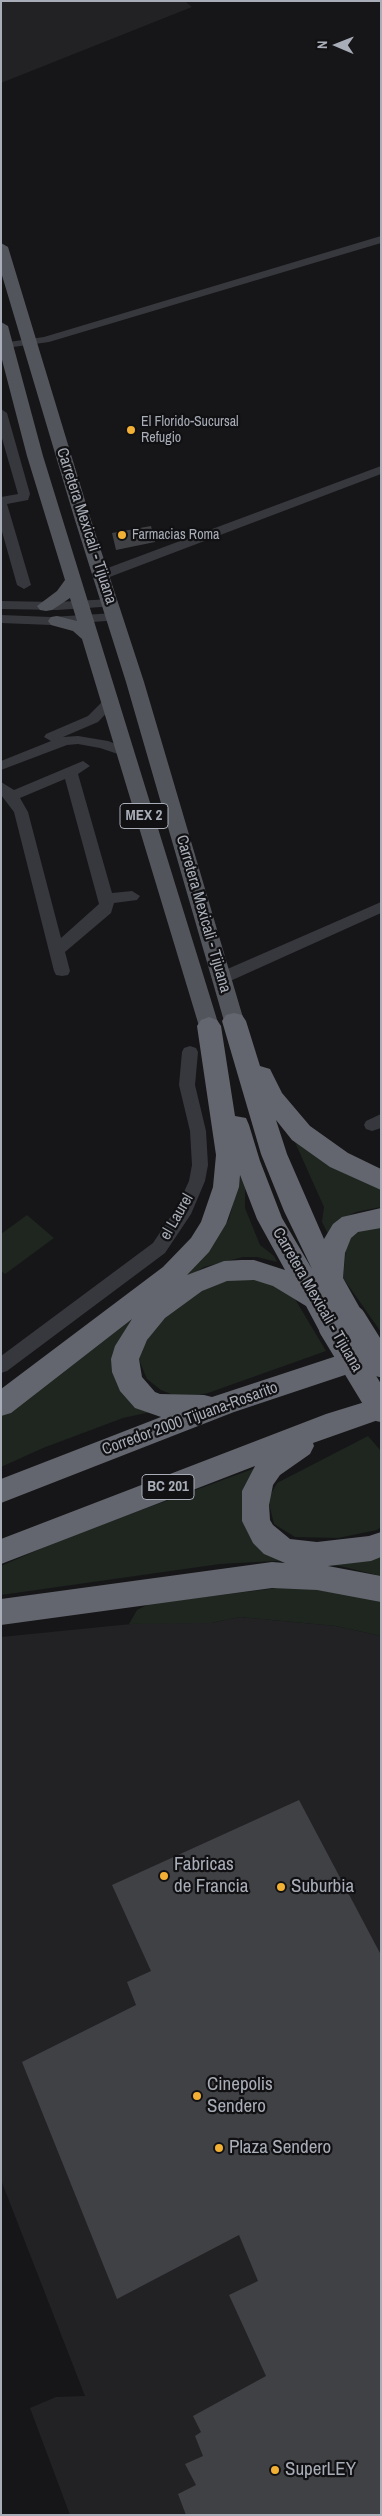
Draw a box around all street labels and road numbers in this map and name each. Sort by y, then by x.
street label: Carretera Mexicali - Tijuana [52,446,120,606]
road number: MEX 2 [120,804,168,828]
street label: Carretera Mexicali - Tijuana [171,833,235,995]
street label: el Laurel [156,1190,198,1244]
street label: Carretera Mexicali - Tijuana [268,1225,366,1375]
street label: Corredor 2000 Tijuana-Rosarito [99,1378,281,1460]
road number: BC 201 [142,1474,194,1500]

